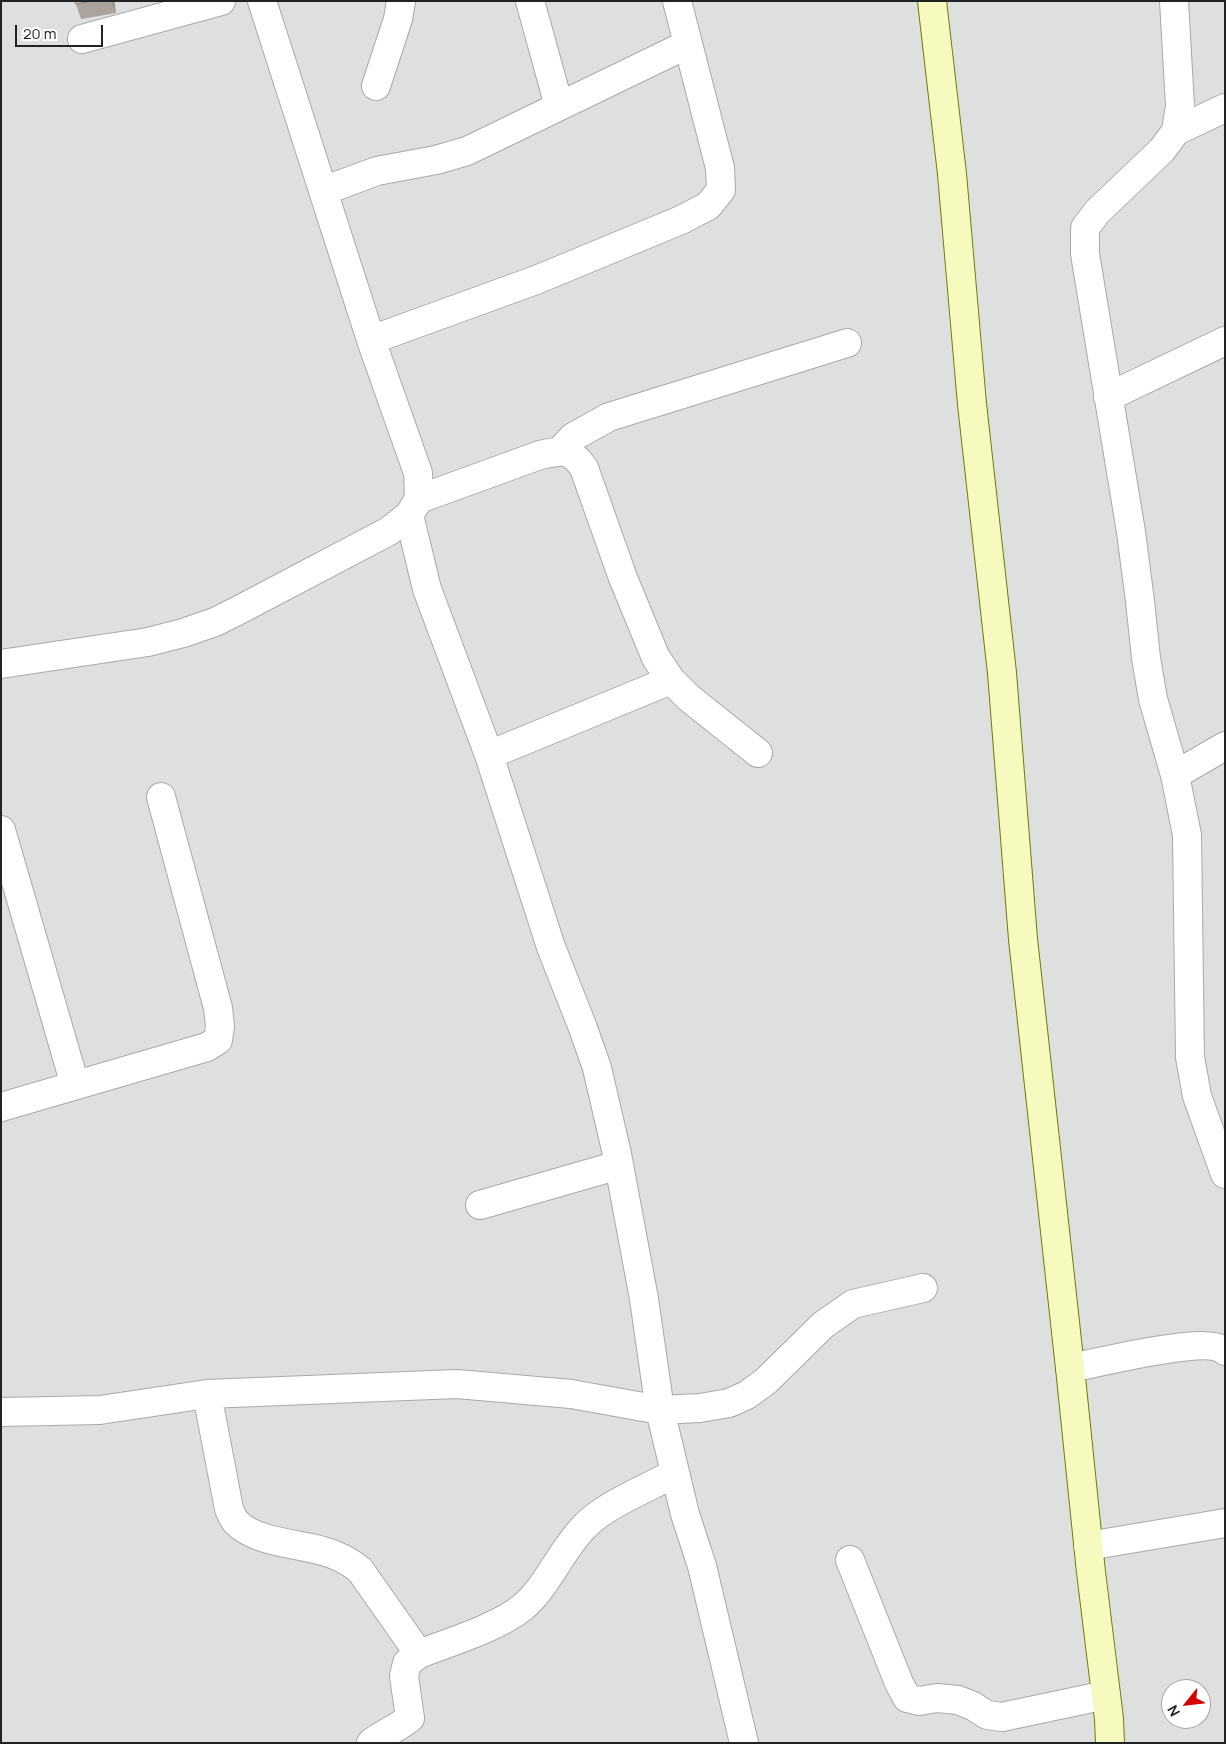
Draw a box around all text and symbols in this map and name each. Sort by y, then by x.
scale bar [18,15,105,47]
text: 20 m [23,23,56,44]
north arrow [1161,1679,1211,1729]
text: N [1163,1702,1184,1720]

